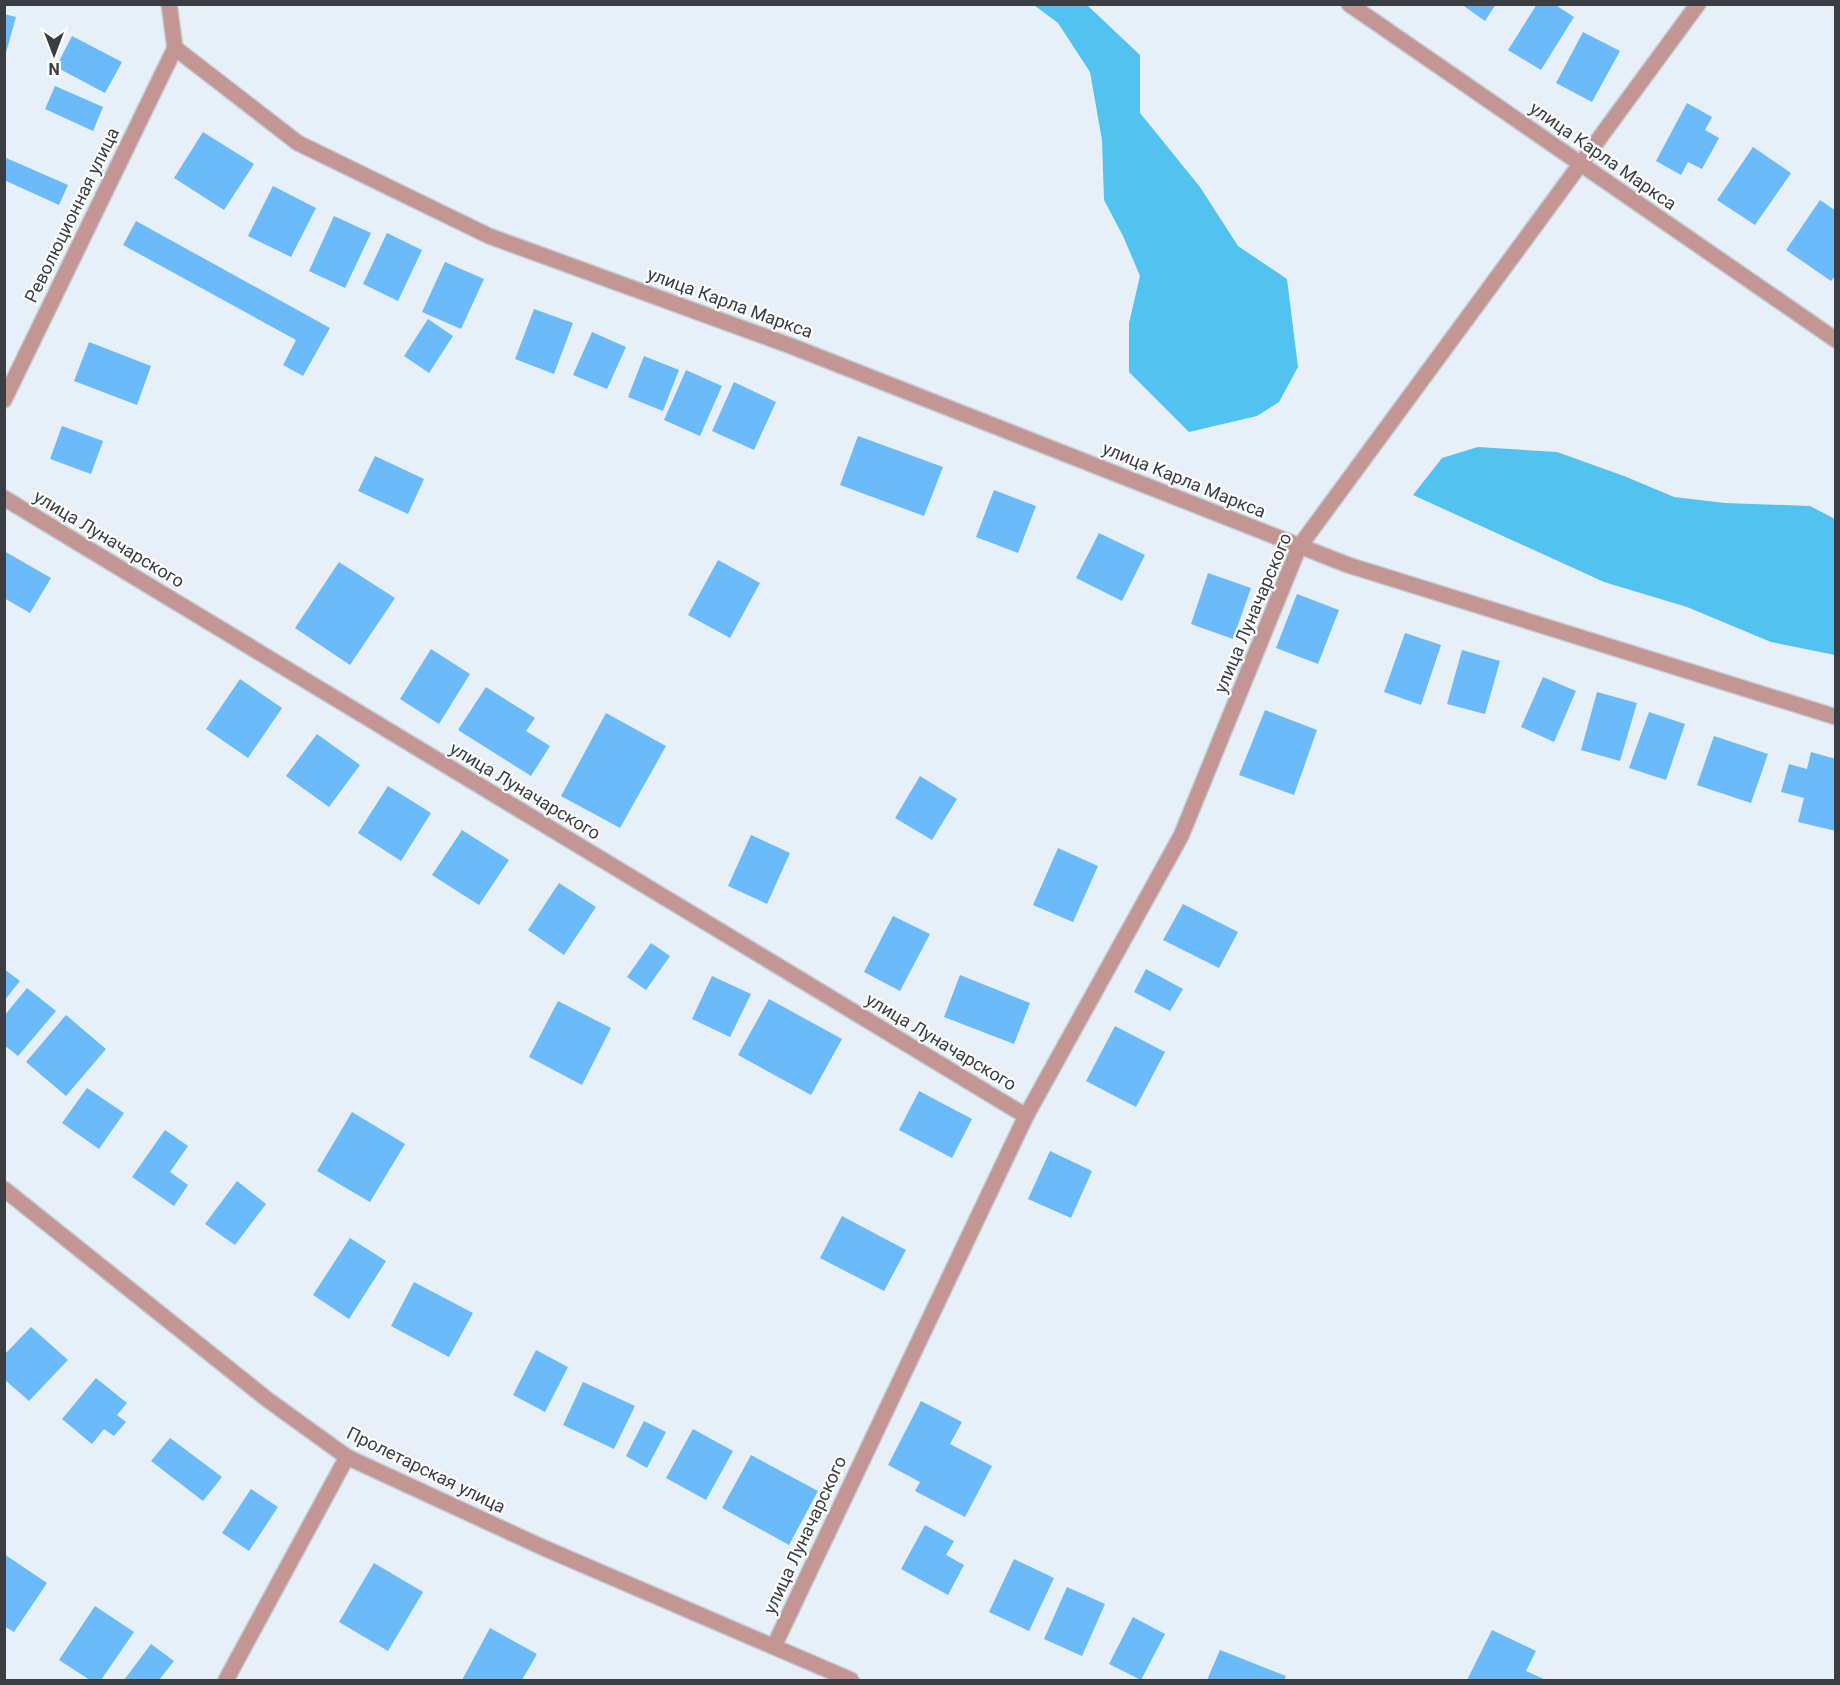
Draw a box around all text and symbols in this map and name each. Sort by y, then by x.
north arrow [24,24,84,84]
text: N [48,59,60,78]
street label: улица Карла Маркса [1526,97,1681,214]
street label: Революционная улица [20,124,123,306]
street label: улица Карла Маркса [645,263,816,342]
street label: улица Карла Маркса [1099,437,1269,522]
street label: улица Луначарского [30,485,188,592]
street label: улица Луначарского [1209,530,1296,696]
street label: улица Луначарского [446,737,604,844]
street label: улица Луначарского [862,988,1020,1095]
street label: Пролетарская улица [343,1422,509,1517]
street label: улица Луначарского [759,1452,850,1617]

